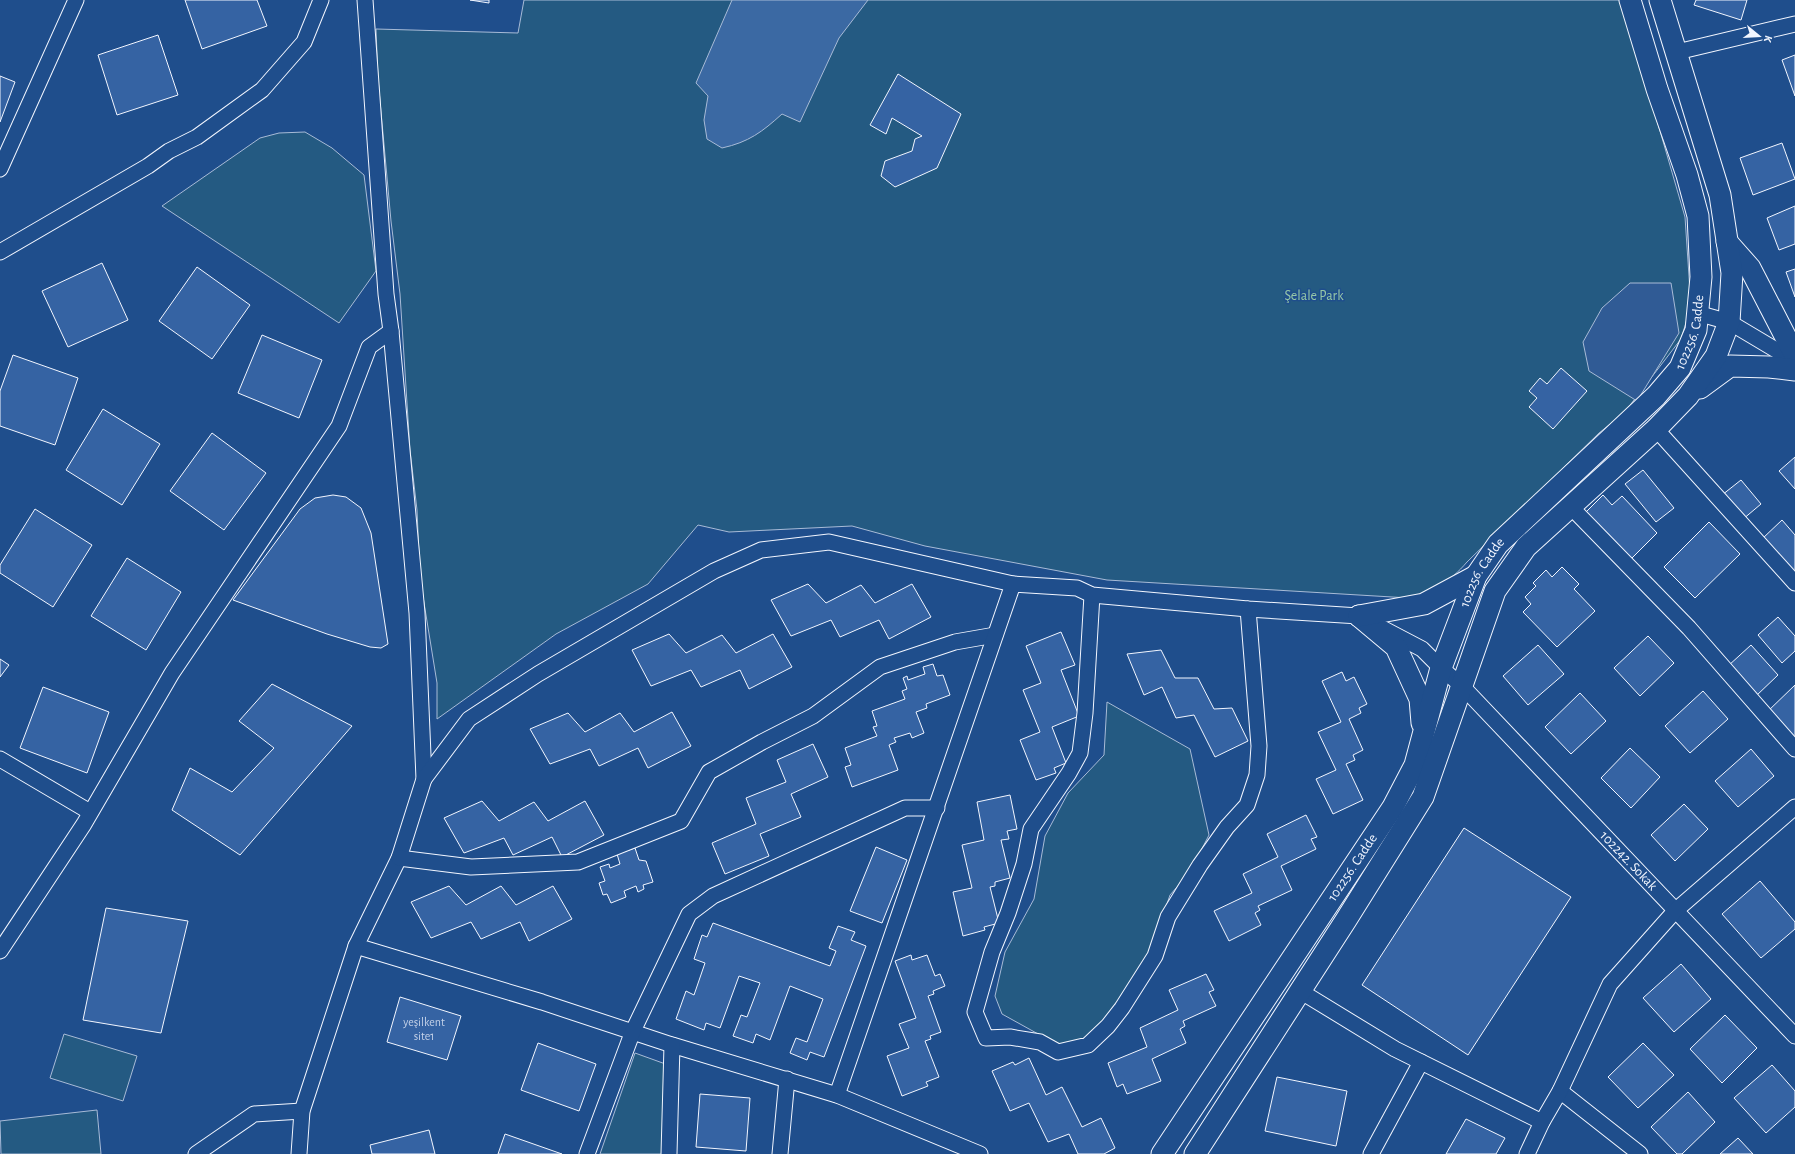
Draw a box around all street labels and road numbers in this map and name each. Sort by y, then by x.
street label: 102256. Cadde [1673,294,1706,372]
street label: 102256. Cadde [1458,535,1507,609]
street label: 102242. Sokak [1597,829,1660,894]
street label: 102256. Cadde [1325,831,1380,904]

